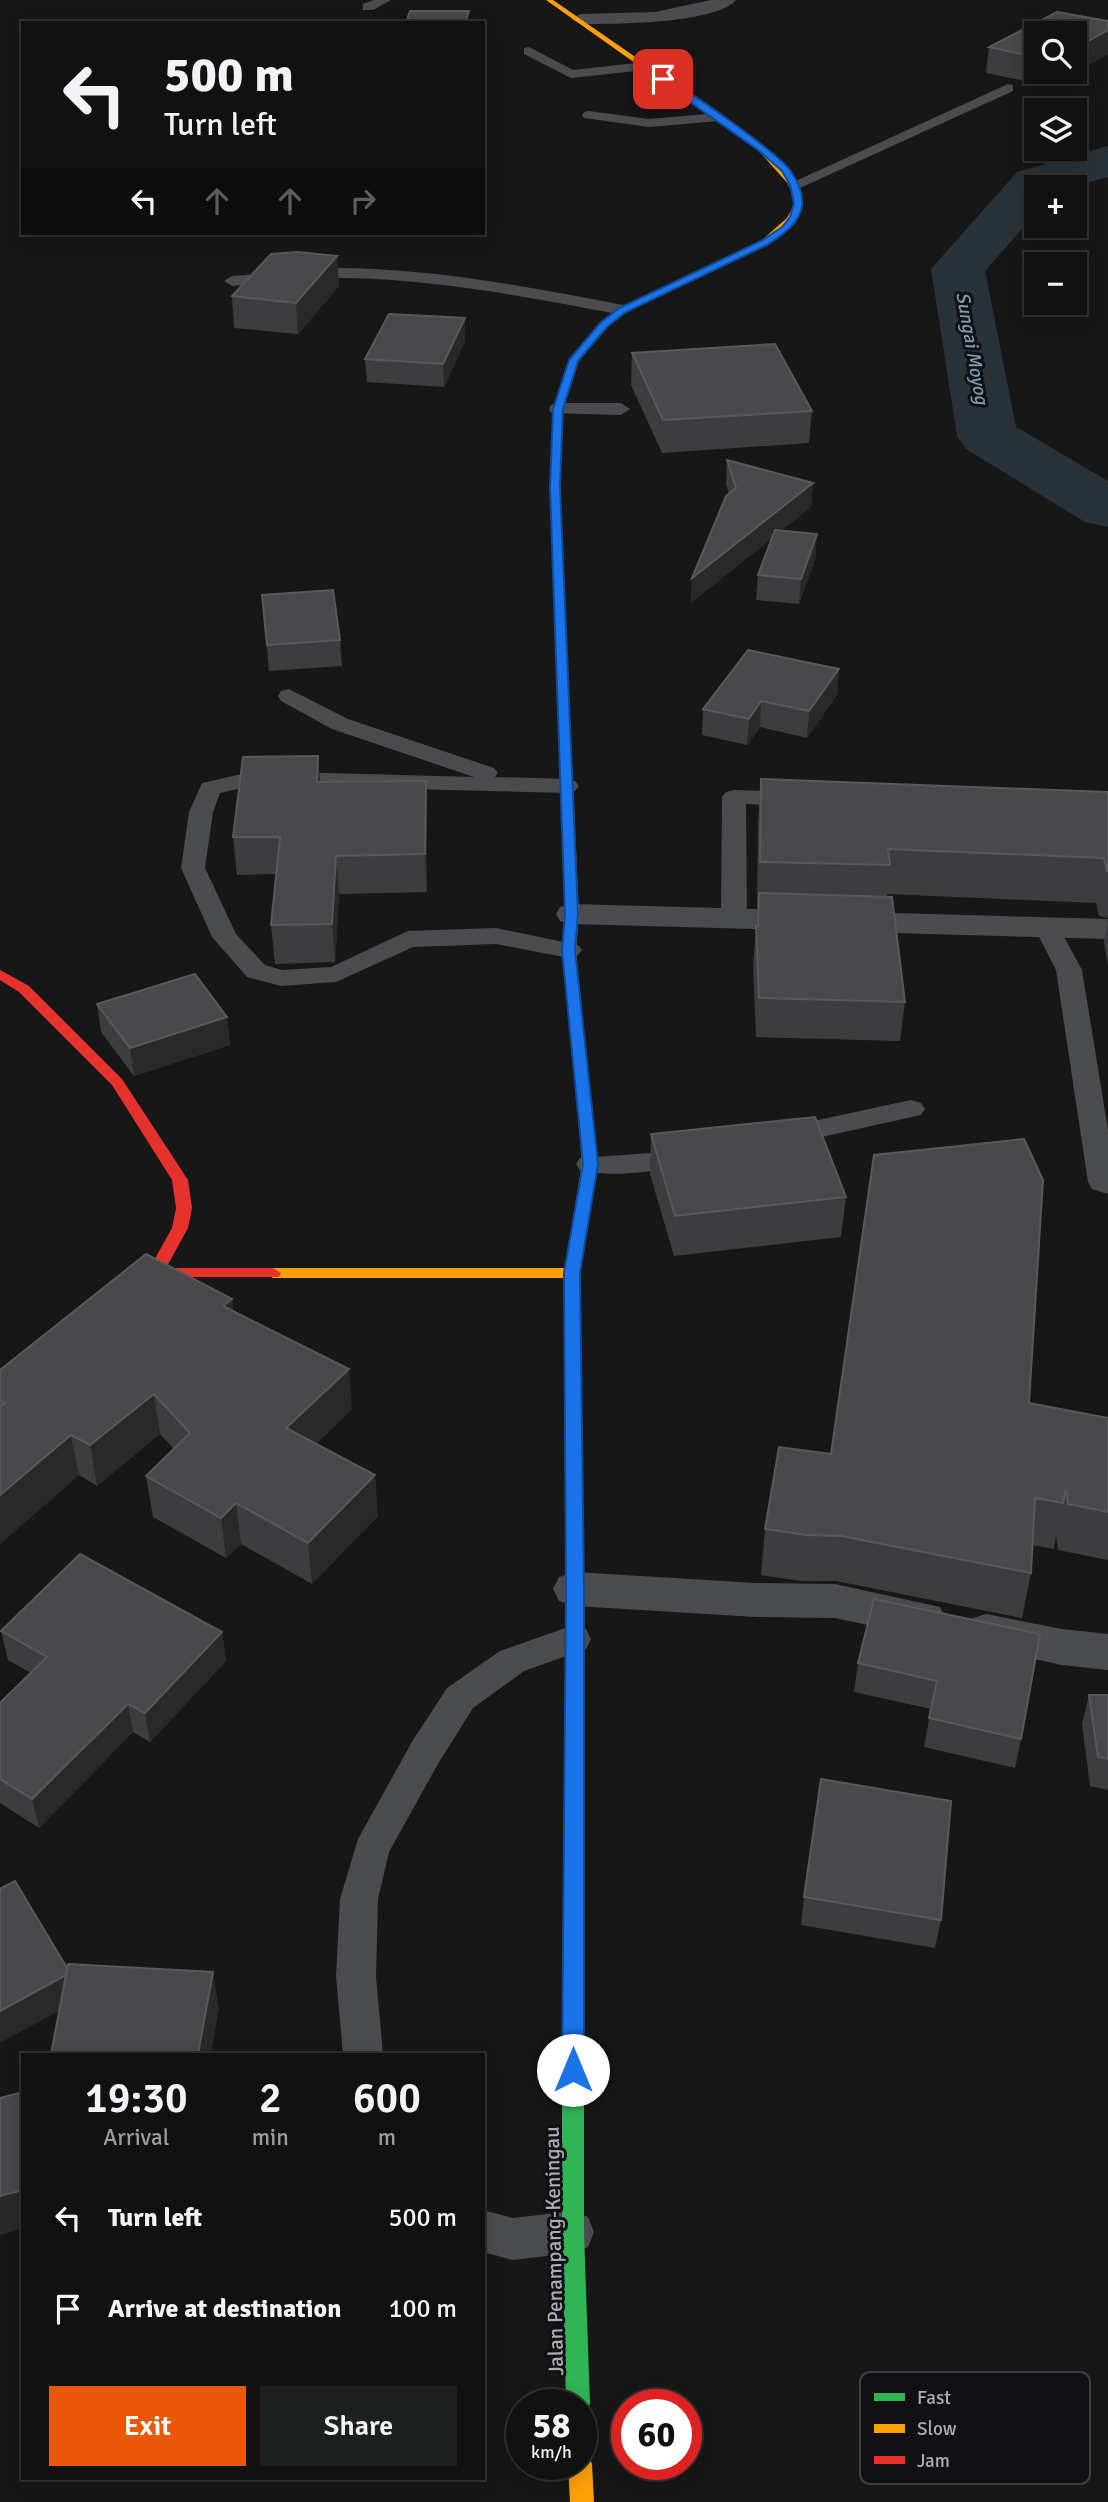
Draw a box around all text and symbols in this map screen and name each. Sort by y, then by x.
map controls [1024,21,1087,315]
button: search [1024,21,1087,84]
text: 500 m [164,45,294,105]
icon: left [49,49,140,140]
pin [633,49,693,109]
icon: arrive [644,60,682,98]
button: layers [1024,98,1087,161]
text: Turn left [164,105,277,144]
button: + [1024,175,1087,238]
icon: left [125,182,163,220]
icon: ahead [198,182,236,220]
icon: ahead [271,182,309,220]
icon: right [344,182,382,220]
button: − [1024,252,1087,315]
water label: Sungai Moyog [950,290,994,408]
position arrow [536,2033,610,2107]
text: 19:30 [85,2073,188,2124]
text: 2 [259,2073,282,2124]
text: 600 [353,2073,421,2124]
text: Arrival [103,2123,169,2152]
text: min [252,2123,289,2152]
text: m [378,2123,396,2152]
street label: Jalan Penampang-Keningau [539,2126,569,2376]
icon: left [49,2199,87,2237]
text: Turn left [108,2202,202,2234]
text: 500 m [388,2202,457,2234]
icon: arrive [49,2290,87,2328]
text: Arrive at destination [108,2293,341,2325]
text: 100 m [388,2293,457,2325]
legend [860,2372,1090,2484]
button: Exit [49,2386,246,2466]
button: Share [260,2386,457,2466]
text: Fast [917,2386,951,2410]
speed limit sign: 60 [611,2389,702,2480]
text: 58 [533,2404,570,2447]
text: Slow [917,2417,957,2441]
text: km/h [531,2441,572,2463]
text: Jam [917,2449,950,2473]

